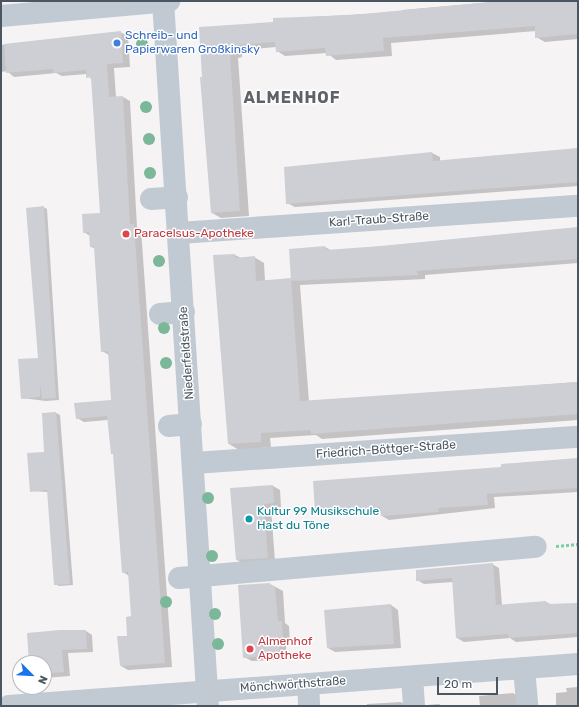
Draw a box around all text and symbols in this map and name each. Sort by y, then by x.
place label: Schreib- und Papierwaren Großkinsky [125,29,260,57]
marker: Schreib- und Papierwaren Großkinsky [112,38,122,48]
district label: ALMENHOF [243,88,341,108]
street label: Karl-Traub-Straße [328,209,430,231]
place label: Paracelsus-Apotheke [134,227,254,241]
marker: Paracelsus-Apotheke [121,229,131,239]
street label: Niederfeldstraße [177,306,197,400]
street label: Friedrich-Böttger-Straße [316,438,456,462]
place label: Kultur 99 Musikschule Hast du Töne [257,505,379,533]
marker: Kultur 99 Musikschule Hast du Töne [244,514,254,524]
place label: Almenhof Apotheke [258,635,312,663]
marker: Almenhof Apotheke [245,644,255,654]
north arrow [12,655,52,695]
scale bar [439,669,500,695]
text: N [35,673,50,686]
street label: Mönchwörthstraße [240,674,346,696]
text: 20 m [444,677,472,691]

